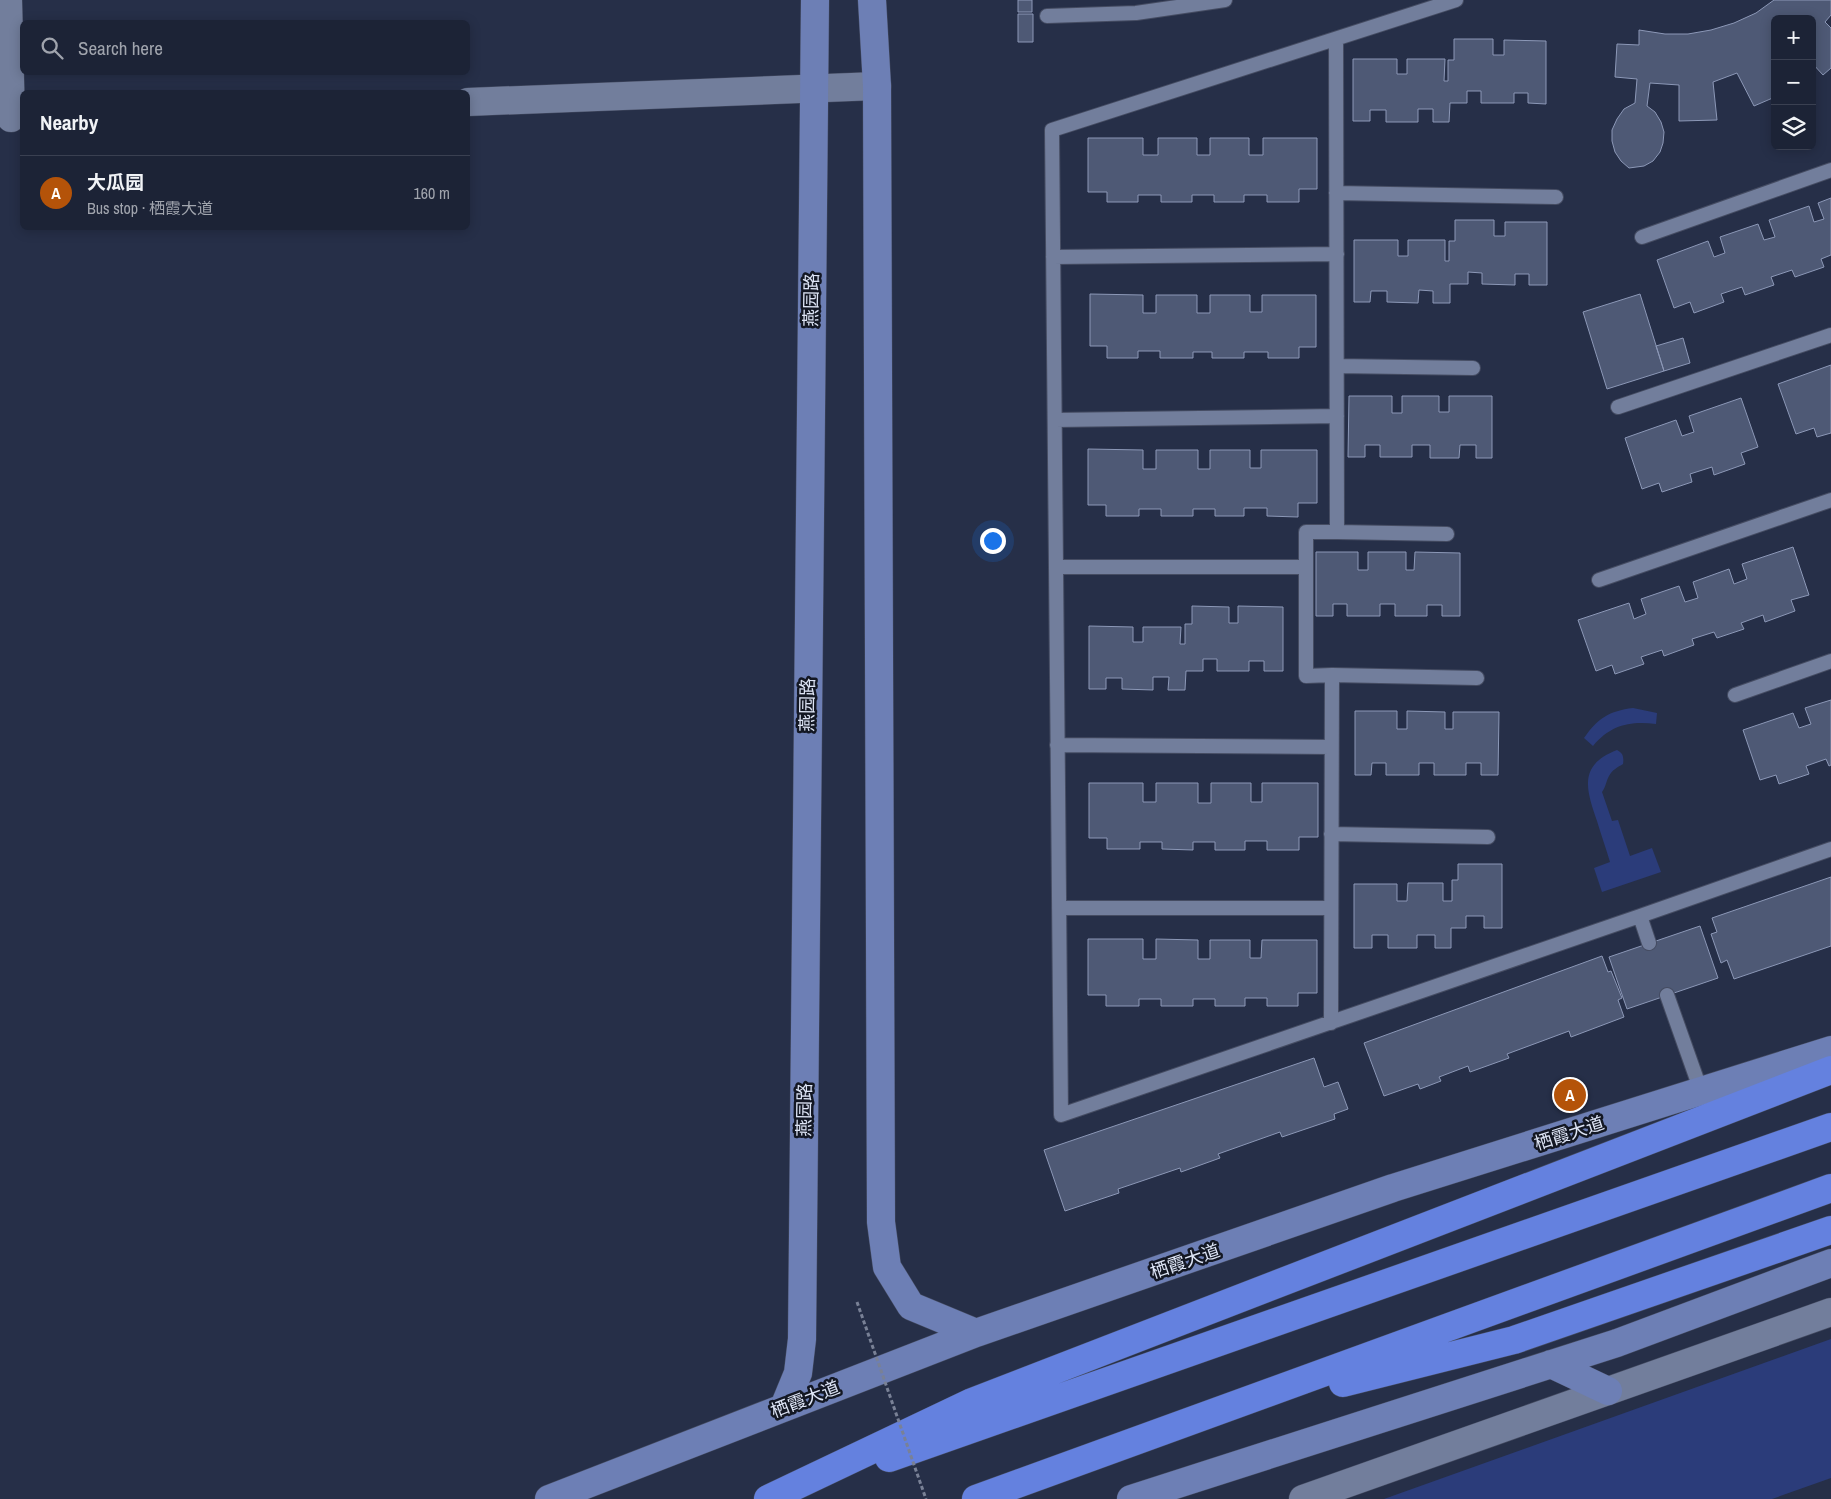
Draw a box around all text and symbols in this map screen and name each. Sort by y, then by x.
map controls [1771,15,1816,150]
button: + [1771,15,1816,60]
search box [20,20,470,75]
icon: search [38,34,66,62]
text: Search here [78,35,163,61]
button: − [1771,60,1816,105]
button: layers [1771,105,1816,150]
text: Nearby [40,108,98,137]
text: 大瓜园 [87,169,144,195]
text: A [51,182,61,204]
text: 160 m [414,182,450,204]
text: Bus stop · 栖霞大道 [87,197,213,219]
street label: 燕园路 [798,273,824,327]
your location [980,528,1006,554]
street label: 燕园路 [794,678,820,732]
pin: A [1554,1076,1586,1114]
street label: 燕园路 [791,1083,817,1137]
street label: 栖霞大道 [1531,1110,1607,1156]
street label: 栖霞大道 [1147,1237,1223,1285]
street label: 栖霞大道 [767,1374,843,1424]

